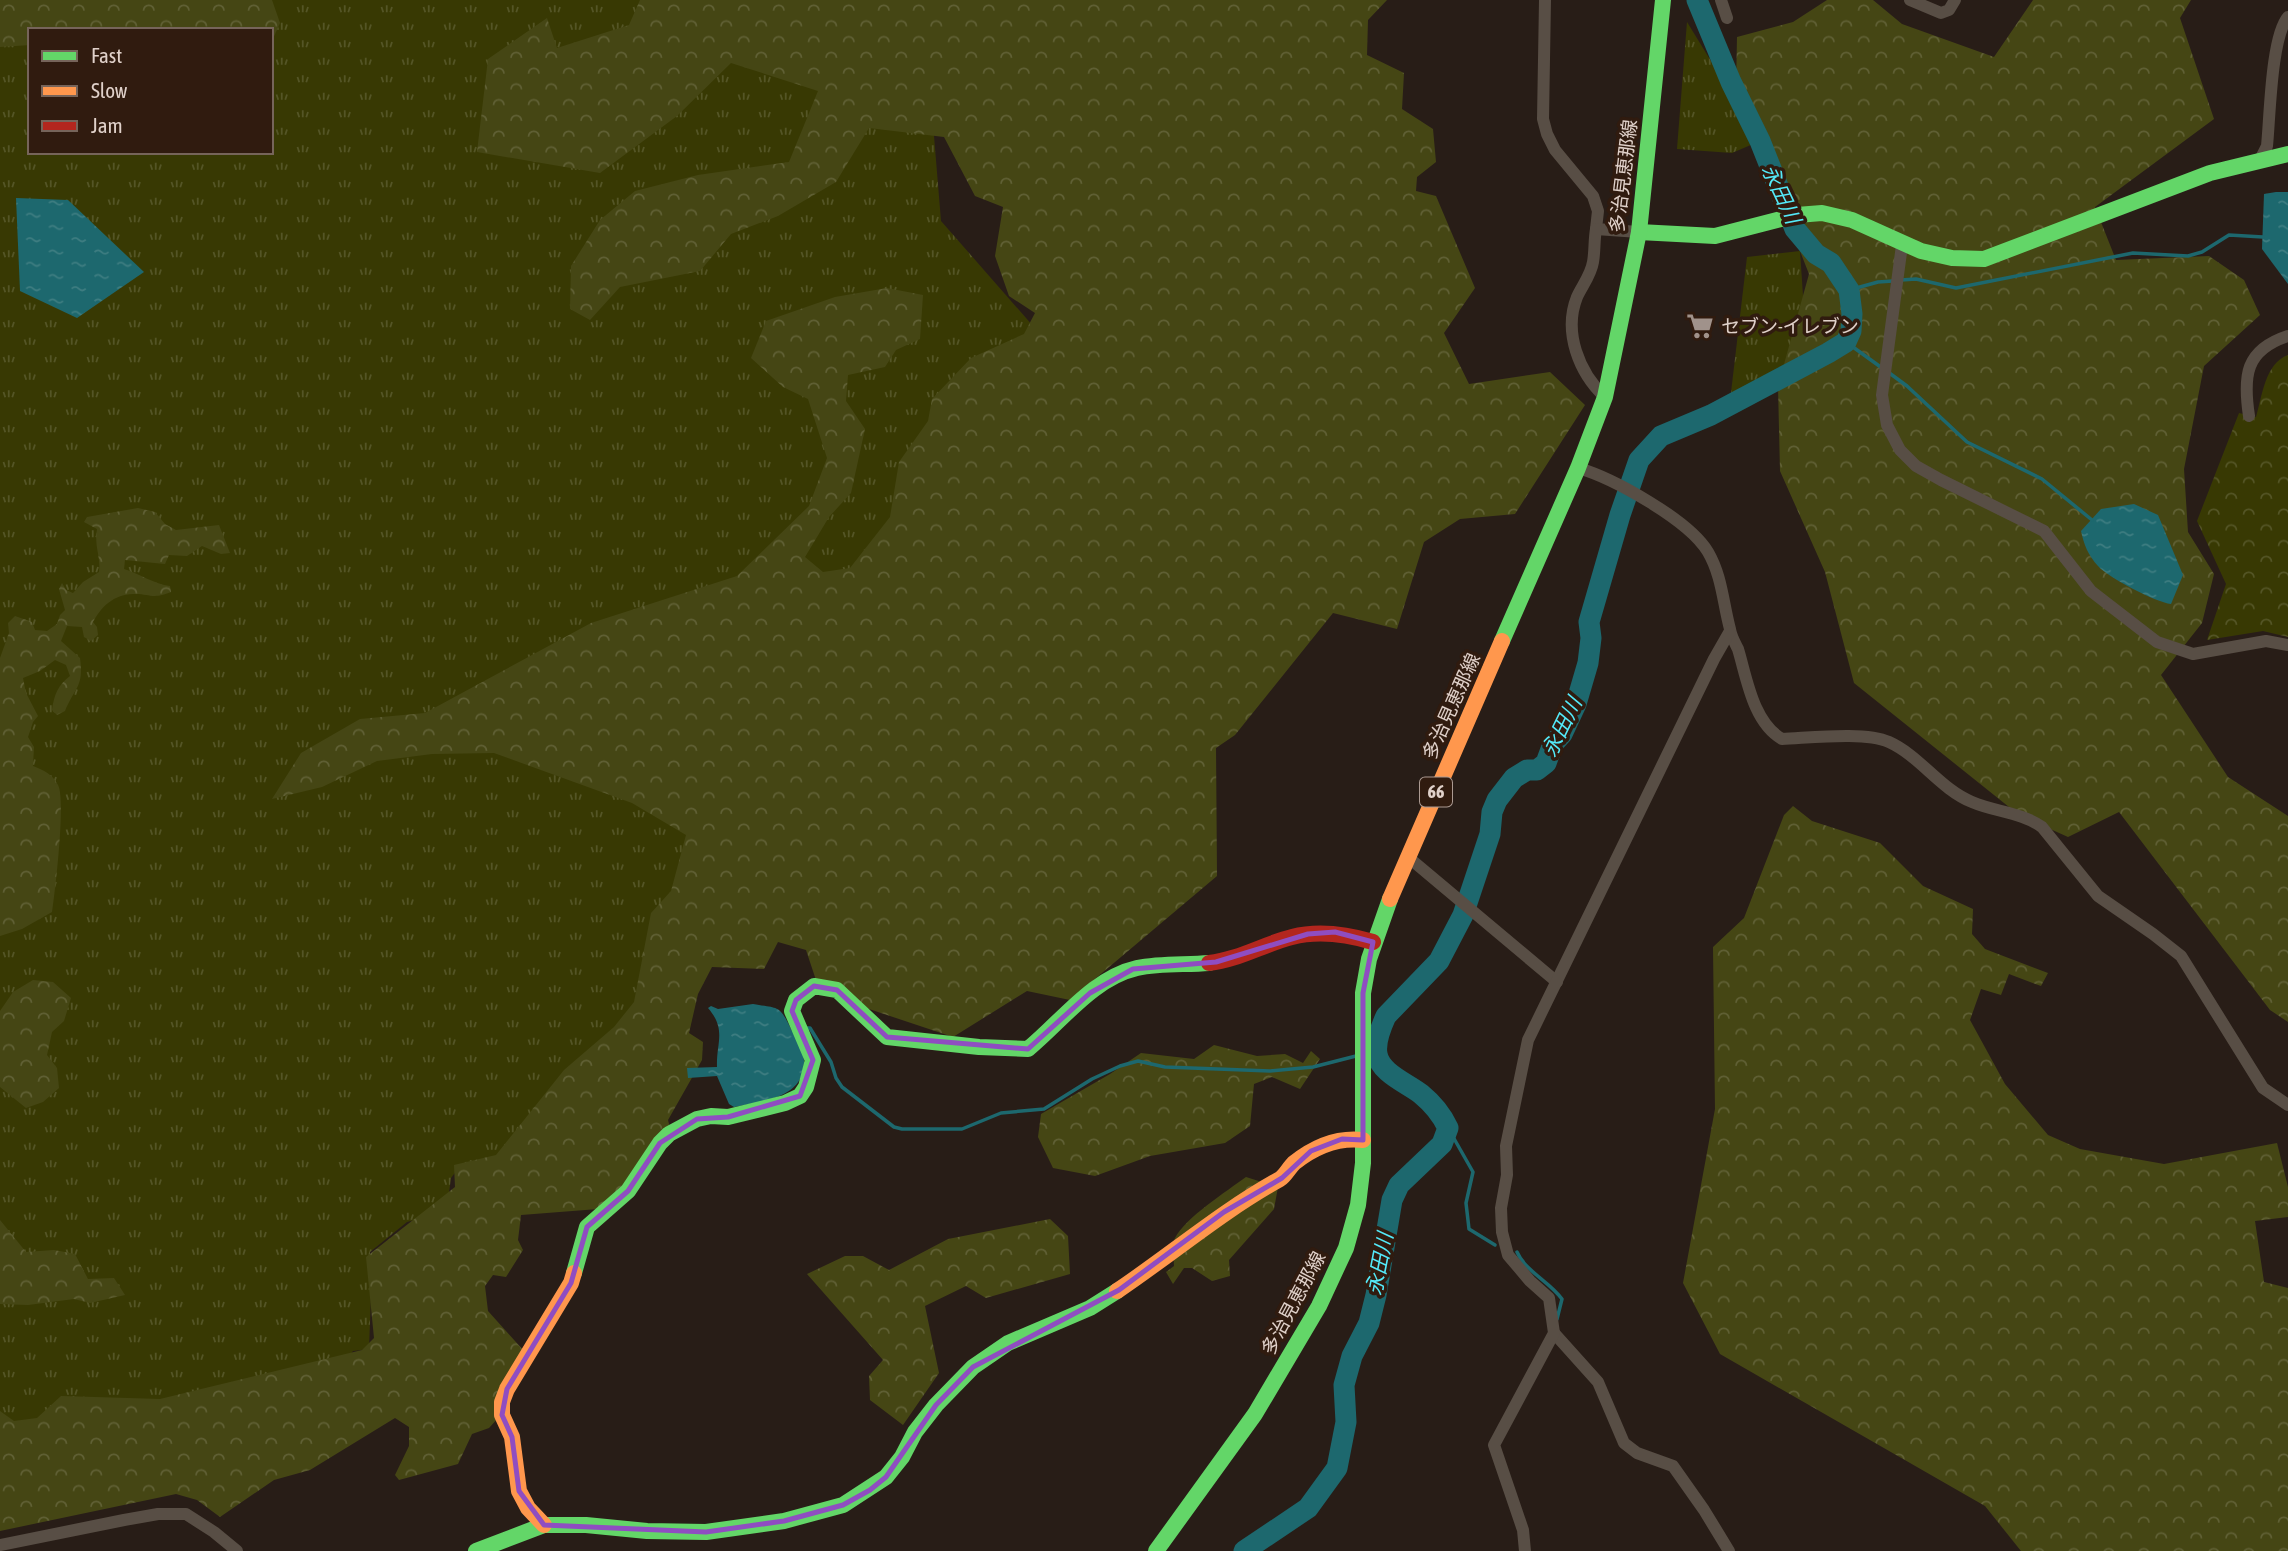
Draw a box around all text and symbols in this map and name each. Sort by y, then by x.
legend [28,28,273,154]
text: Fast [91,43,122,67]
text: Slow [91,78,128,102]
text: Jam [91,113,123,137]
street label: 多治見恵那線 [1605,118,1641,234]
water label: 永田川 [1758,160,1807,229]
supermarket icon: セブン-イレブン [1685,311,1715,341]
place label: セブン-イレブン [1721,315,1859,337]
street label: 多治見恵那線 [1418,649,1484,763]
water label: 永田川 [1537,691,1587,760]
road number: 66 [1420,778,1452,806]
water label: 永田川 [1361,1229,1397,1297]
street label: 多治見恵那線 [1257,1248,1329,1358]

